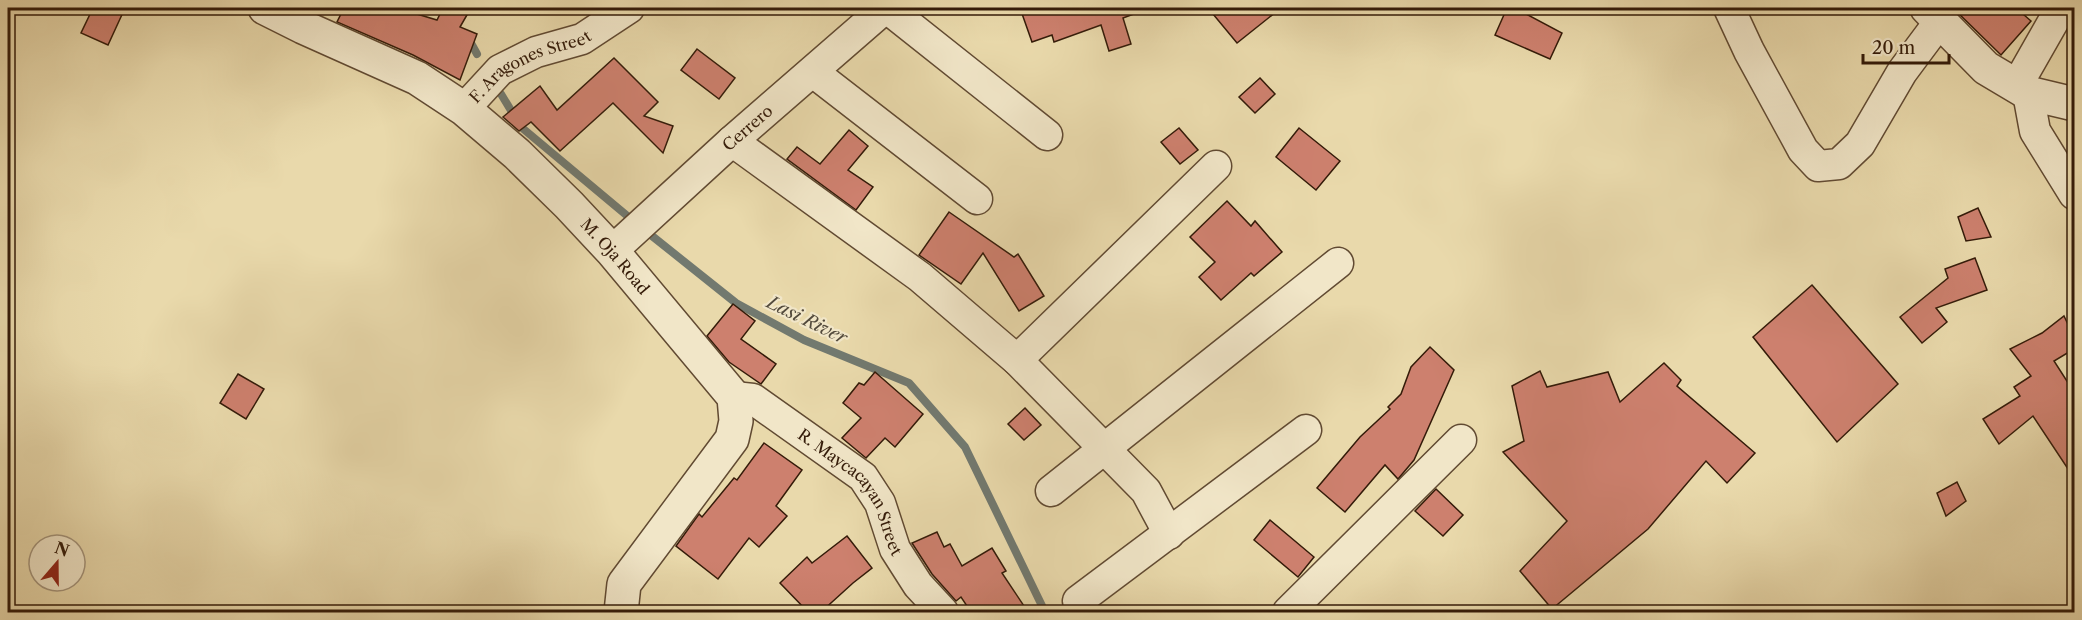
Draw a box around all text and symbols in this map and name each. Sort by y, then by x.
street label: F. Aragones Street [465,26,595,107]
scale bar [1863,27,1948,65]
text: 20 m [1872,37,1916,59]
street label: Cerrero [718,100,777,155]
street label: M. Oja Road [576,214,654,298]
water label: Lasi River [761,290,852,350]
street label: R. Maycacayan Street [794,424,907,560]
north arrow [27,533,87,593]
text: N [52,537,72,561]

